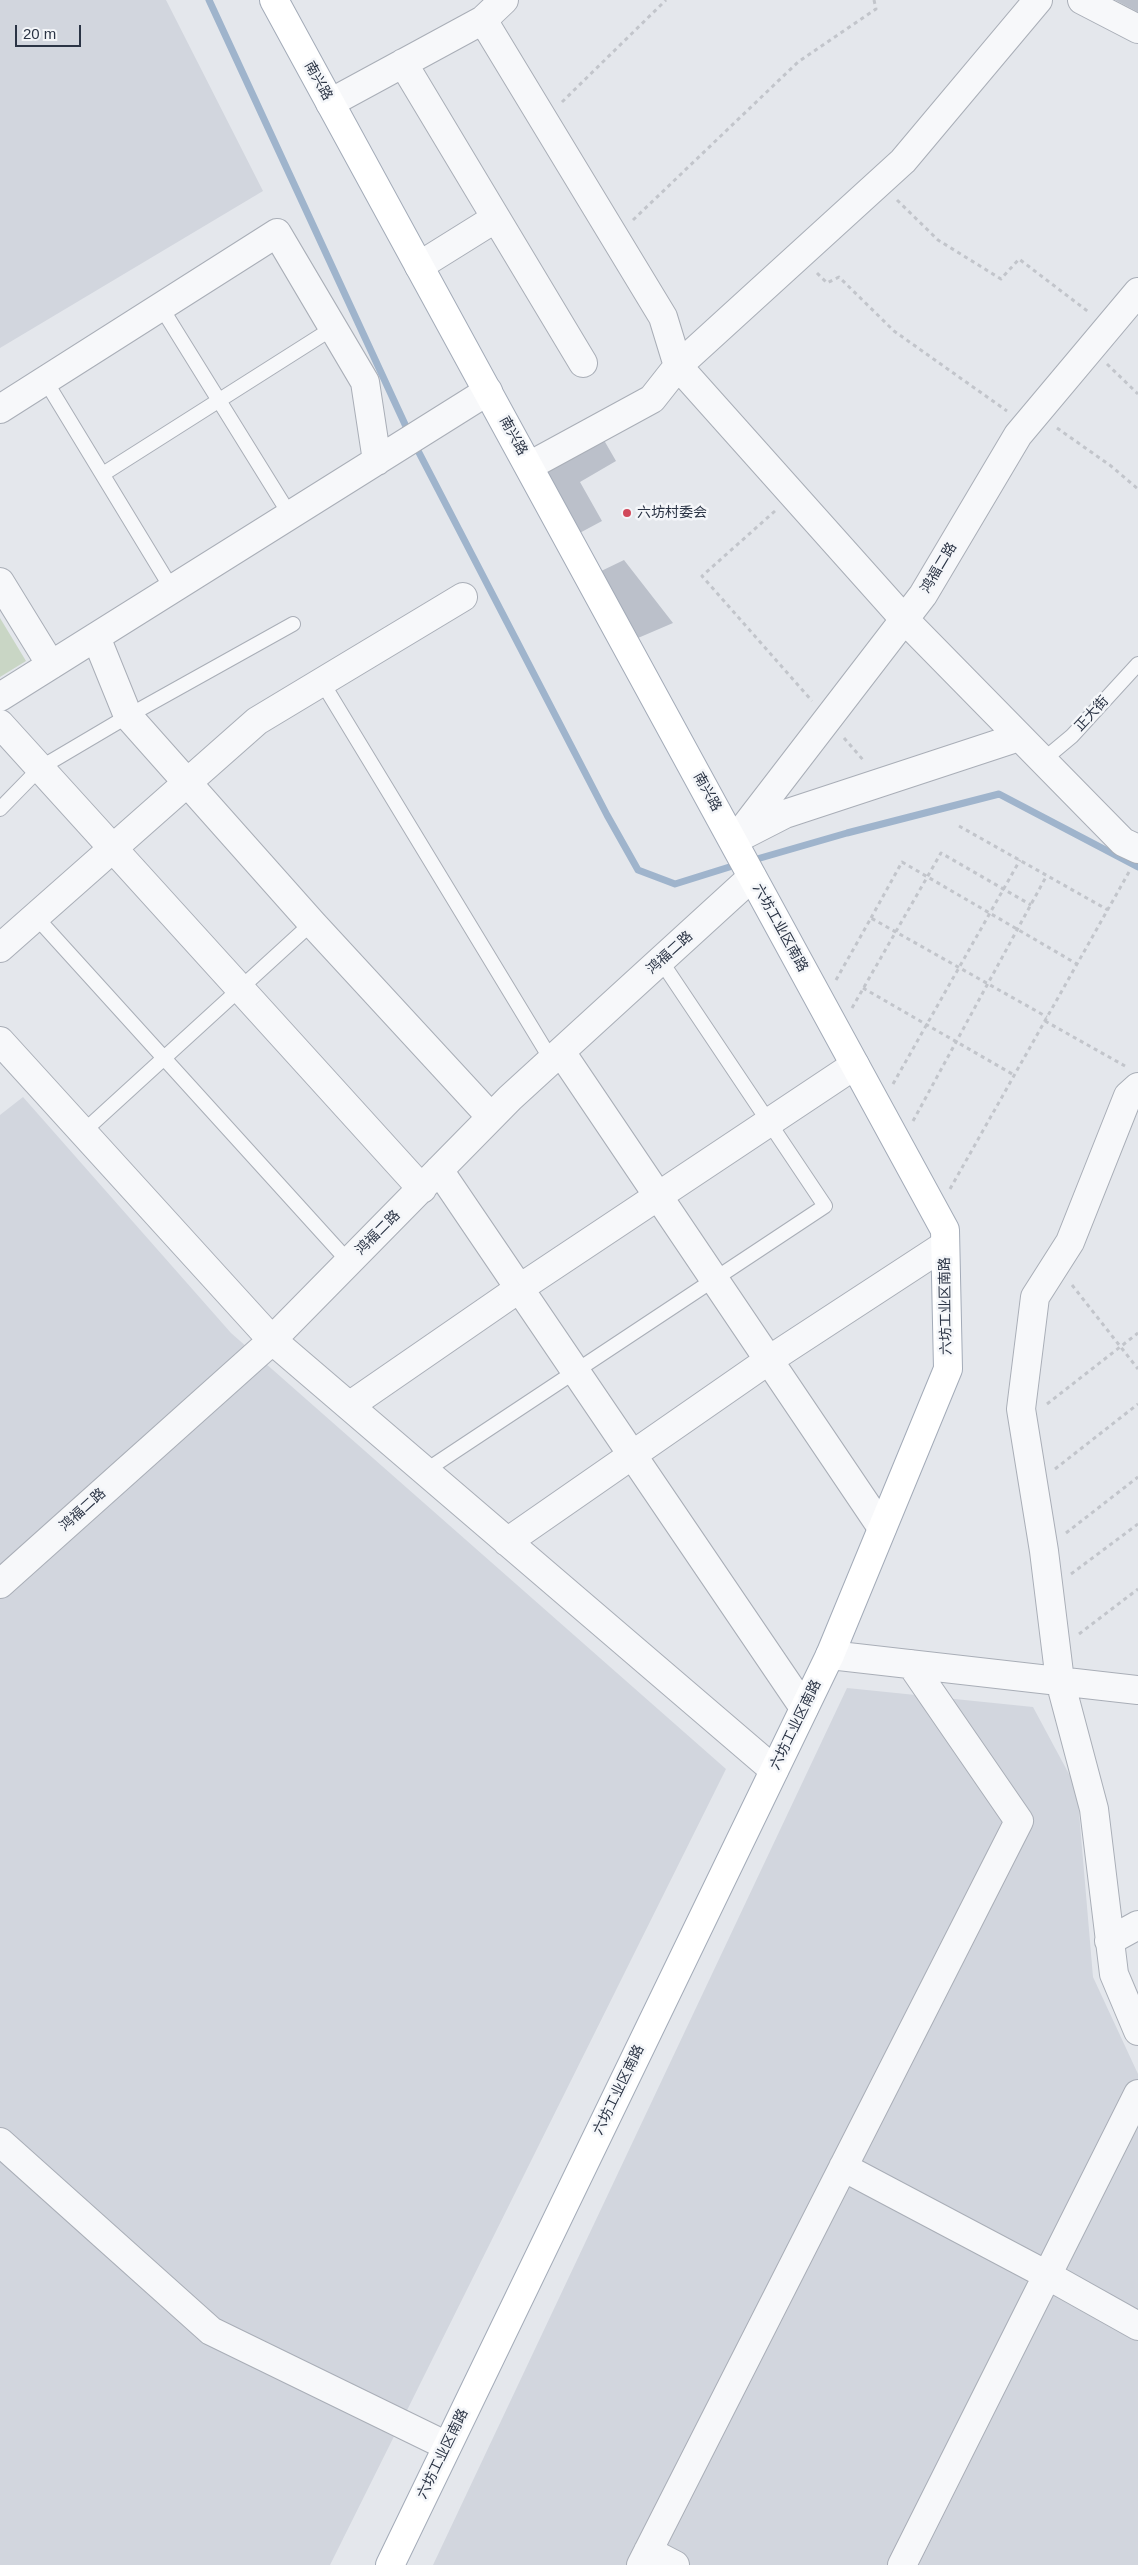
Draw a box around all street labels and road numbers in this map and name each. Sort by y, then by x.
street label: 南兴路 [300,59,336,103]
street label: 南兴路 [495,414,531,458]
street label: 鸿福二路 [917,540,961,596]
street label: 正大街 [1072,693,1112,735]
street label: 南兴路 [689,770,725,814]
street label: 六坊工业区南路 [749,881,811,975]
street label: 鸿福二路 [644,928,696,978]
street label: 鸿福二路 [352,1207,404,1259]
street label: 六坊工业区南路 [937,1257,955,1355]
street label: 鸿福二路 [57,1485,109,1535]
street label: 六坊工业区南路 [767,1677,825,1773]
street label: 六坊工业区南路 [590,2042,648,2138]
street label: 六坊工业区南路 [414,2406,472,2502]

